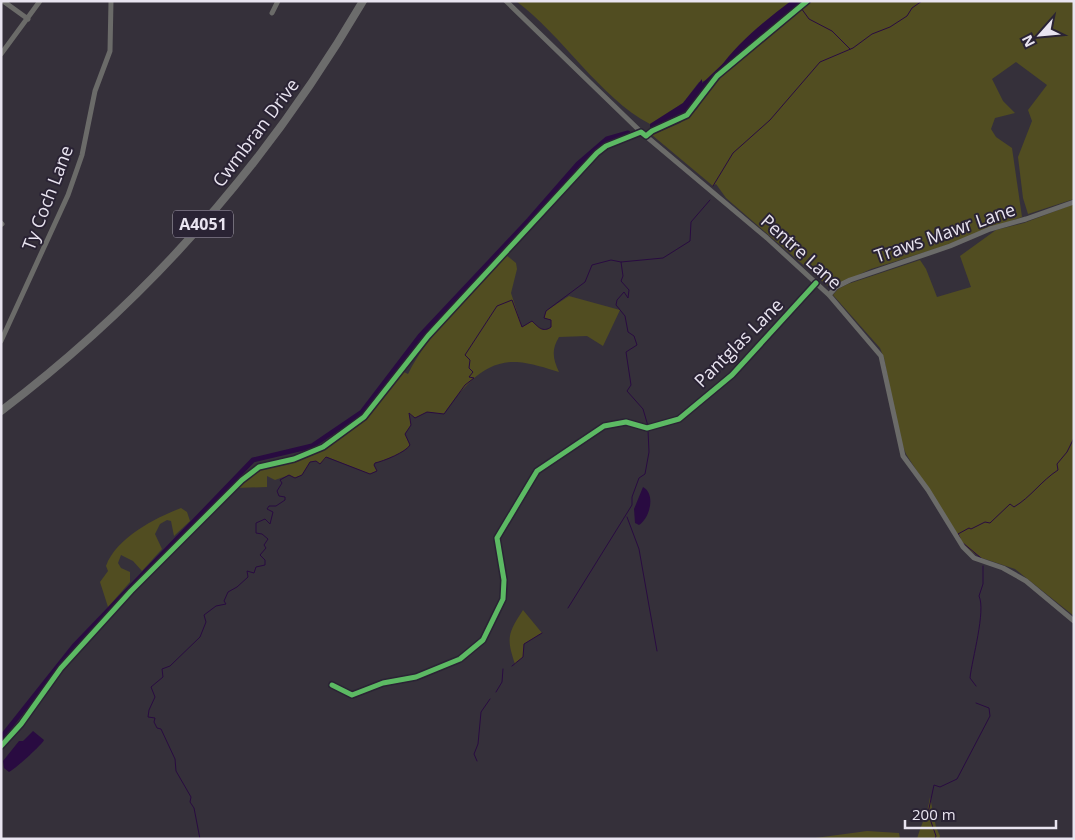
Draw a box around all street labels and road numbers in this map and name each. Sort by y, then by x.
street label: Cwmbran Drive [206,73,304,192]
street label: Ty Coch Lane [16,142,78,254]
street label: Traws Mawr Lane [871,197,1018,267]
street label: Pentre Lane [756,209,847,294]
road number: A4051 [173,210,233,238]
street label: Pantglas Lane [689,293,788,392]

